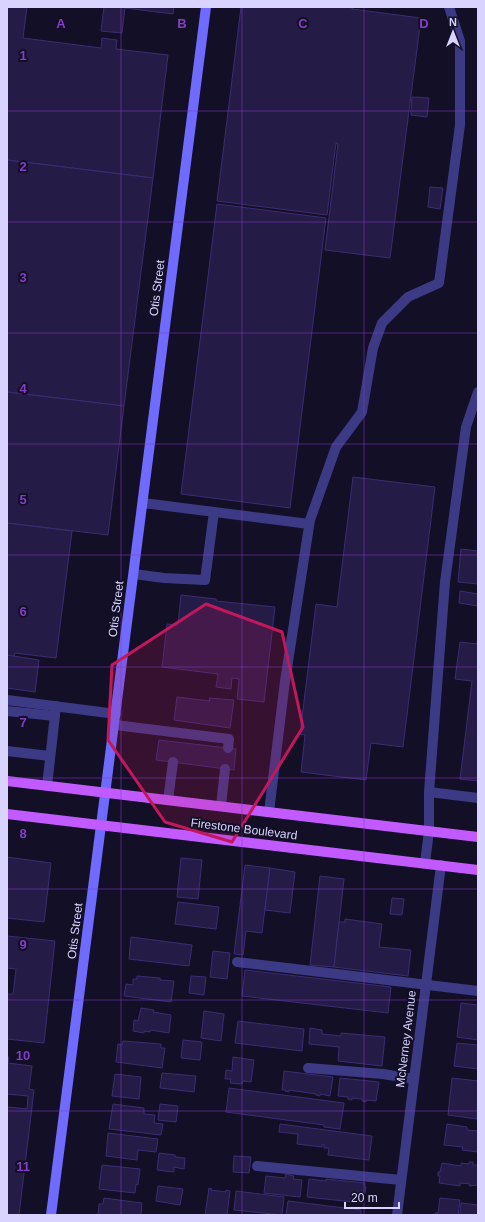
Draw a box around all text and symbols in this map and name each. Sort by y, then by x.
north arrow [433,12,473,52]
text: A [56,16,66,31]
text: B [177,16,187,31]
text: C [298,16,308,31]
text: D [419,16,429,31]
text: N [449,16,457,28]
text: 1 [19,48,27,63]
text: 2 [19,159,27,174]
street label: Otis Street [147,258,167,317]
text: 3 [19,270,27,285]
text: 4 [19,381,27,396]
text: 5 [19,492,27,507]
street label: Otis Street [106,579,126,638]
text: 6 [19,604,27,619]
text: 7 [19,715,27,730]
street label: Firestone Boulevard [190,816,298,842]
text: 8 [19,826,27,841]
street label: Otis Street [65,901,85,960]
text: 9 [19,937,27,952]
street label: McNerney Avenue [393,989,419,1088]
text: 10 [16,1048,30,1063]
text: 11 [16,1159,30,1174]
scale bar [345,1184,399,1210]
text: 20 m [351,1191,378,1205]

